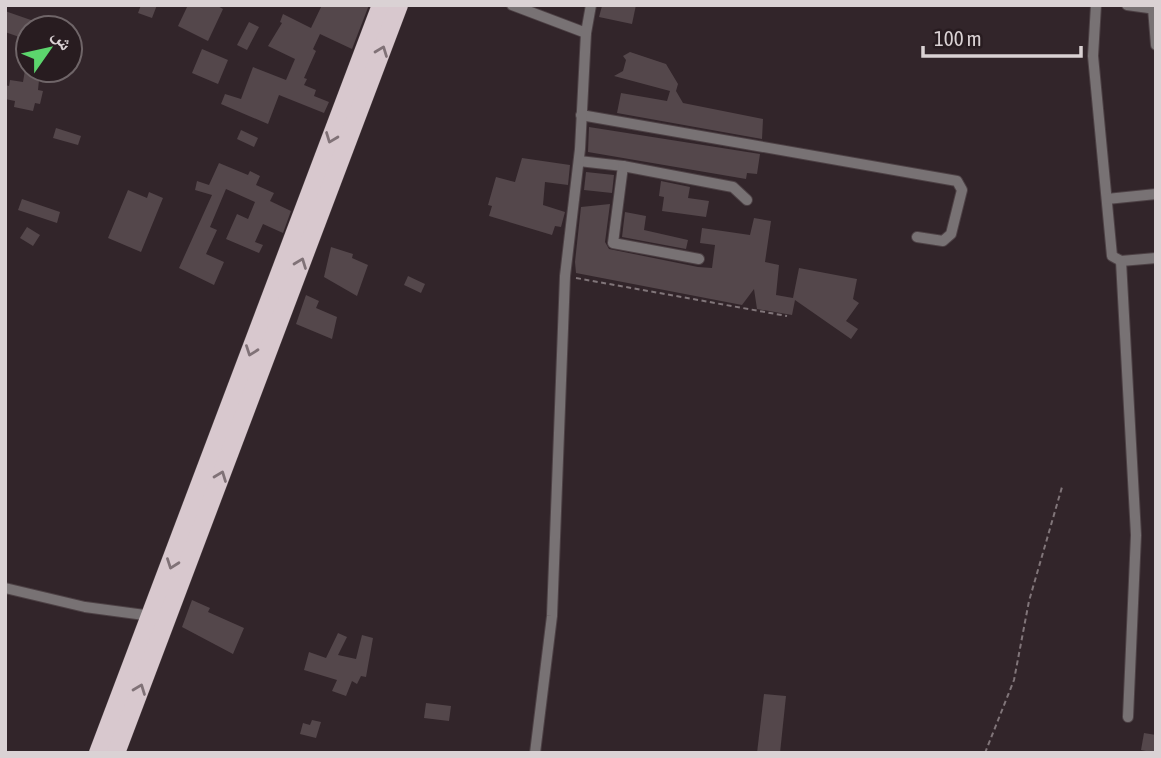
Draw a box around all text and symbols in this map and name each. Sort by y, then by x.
north arrow [14,14,84,84]
scale bar [923,14,1080,58]
text: ش [48,25,78,55]
text: 100 m [934,26,982,50]
one-way arrow [374,45,388,57]
one-way arrow [326,131,340,143]
one-way arrow [293,258,307,270]
one-way arrow [246,344,260,356]
one-way arrow [212,471,226,483]
one-way arrow [166,558,180,570]
one-way arrow [132,683,146,695]

